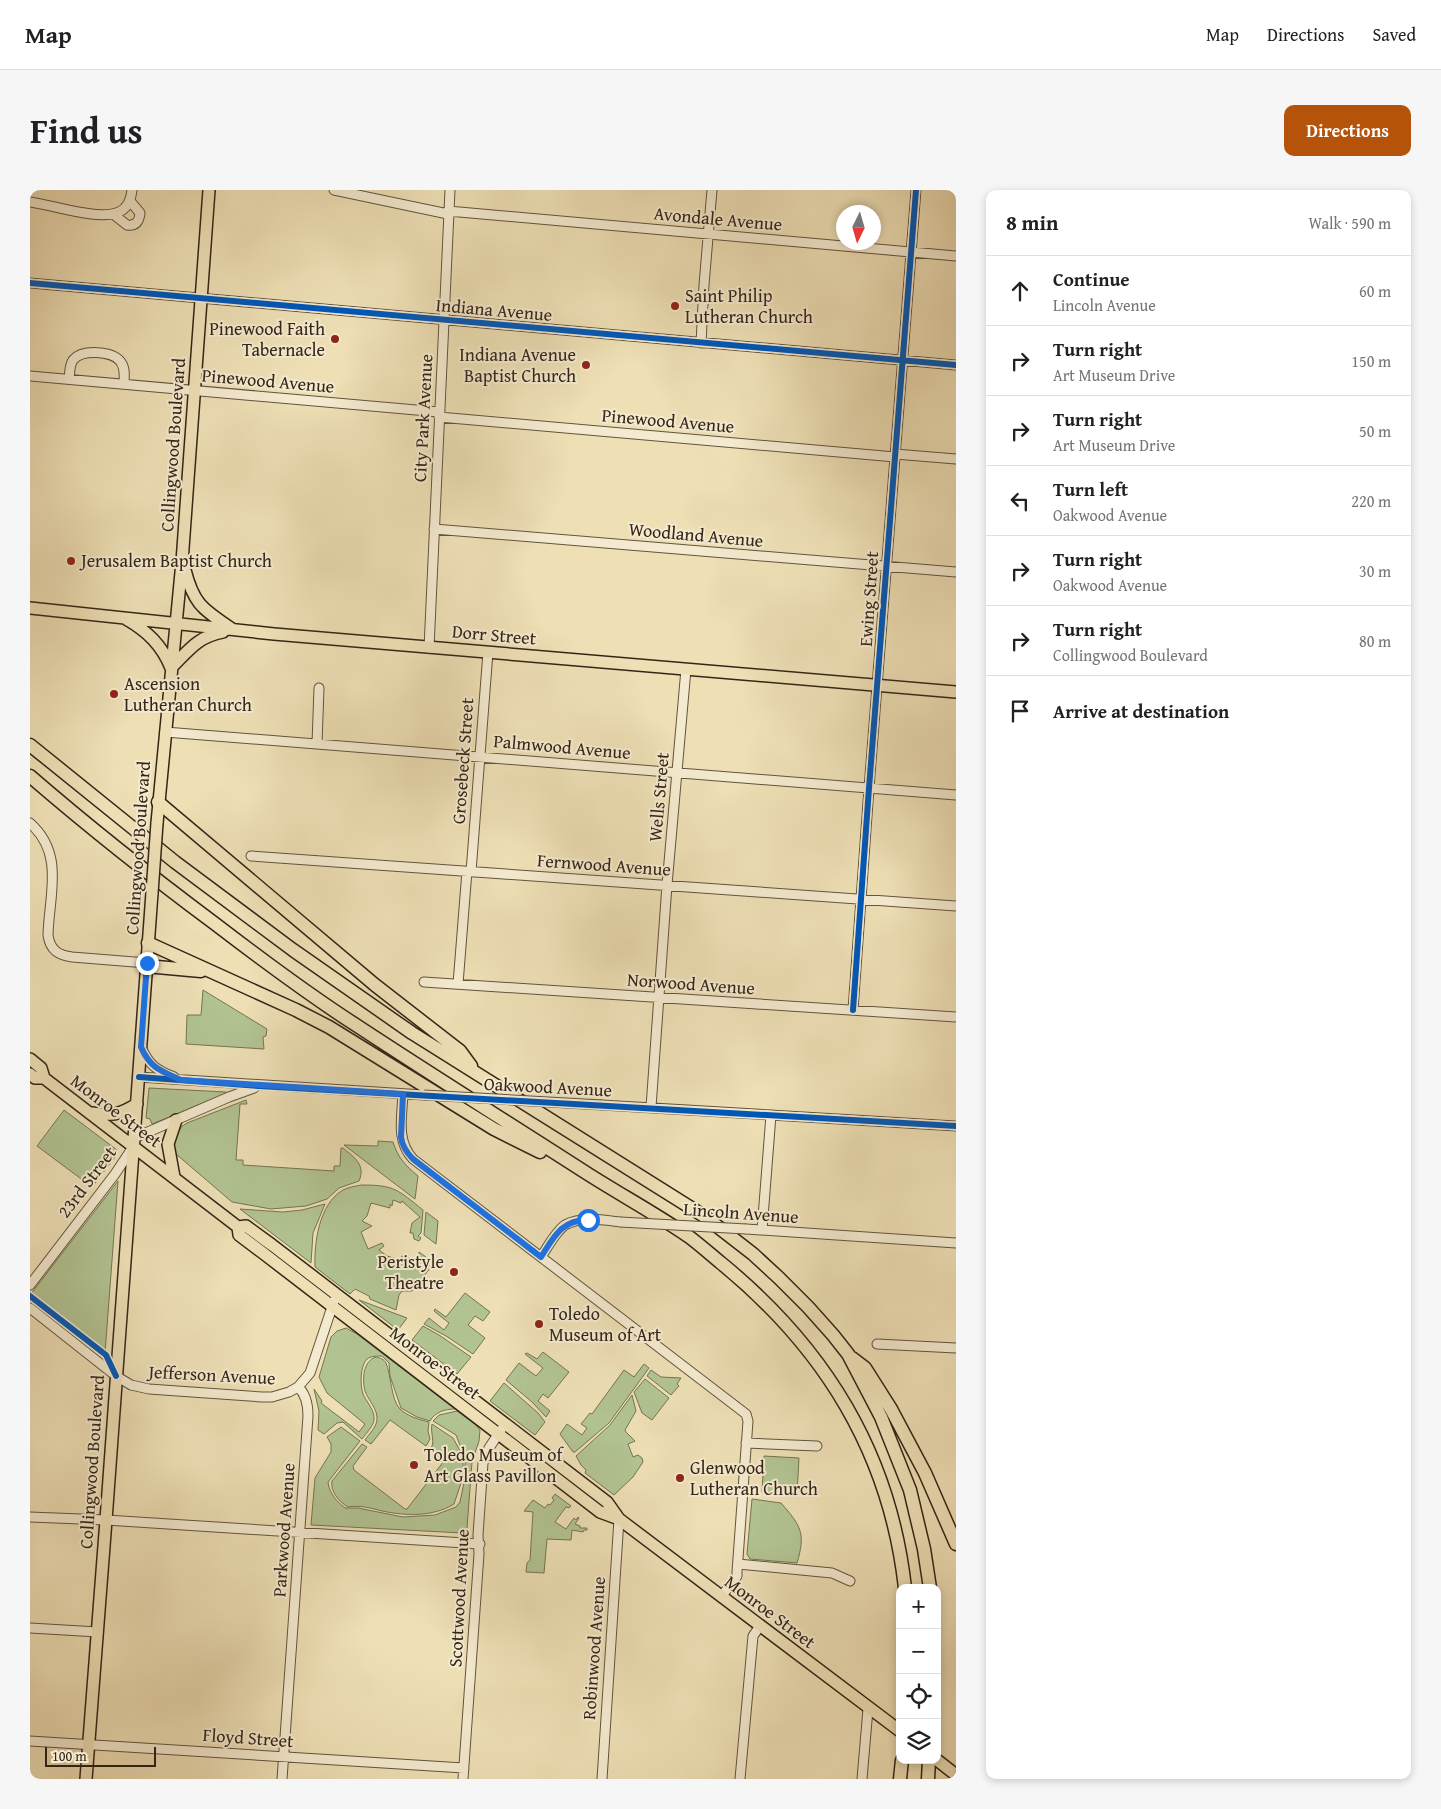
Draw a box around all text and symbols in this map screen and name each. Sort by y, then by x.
text: Map [25,17,72,52]
text: Map [1206,21,1239,48]
text: Directions [1267,21,1344,48]
text: Saved [1372,21,1416,48]
text: Find us [30,105,143,156]
button: Directions [1284,105,1411,156]
street label: Avondale Avenue [653,199,783,238]
north arrow [836,205,881,250]
text: 8 min [1006,207,1058,238]
text: Walk · 590 m [1308,211,1391,235]
text: Continue [1053,265,1130,293]
icon: ahead [1006,277,1034,305]
text: 60 m [1359,279,1391,303]
place label: Saint Philip Lutheran Church [685,282,813,330]
street label: Indiana Avenue [435,291,553,328]
text: Lincoln Avenue [1053,293,1156,317]
marker: Saint Philip Lutheran Church [669,300,681,312]
place label: Pinewood Faith Tabernacle [209,315,325,363]
marker: Pinewood Faith Tabernacle [329,333,341,345]
text: Turn right [1053,335,1142,363]
place label: Indiana Avenue Baptist Church [459,341,576,389]
icon: right [1006,347,1034,375]
text: 150 m [1351,349,1391,373]
street label: City Park Avenue [406,353,439,483]
street label: Collingwood Boulevard [153,357,192,533]
marker: Indiana Avenue Baptist Church [580,359,592,371]
street label: Pinewood Avenue [201,361,335,400]
text: Art Museum Drive [1053,363,1175,387]
street label: Pinewood Avenue [601,401,735,440]
text: Turn right [1053,405,1142,433]
icon: right [1006,417,1034,445]
text: 50 m [1359,419,1391,443]
text: Art Museum Drive [1053,433,1175,457]
text: Turn left [1053,475,1128,503]
icon: left [1006,487,1034,515]
text: 220 m [1351,489,1391,513]
text: Oakwood Avenue [1053,503,1167,527]
street label: Woodland Avenue [628,515,765,554]
text: Turn right [1053,545,1142,573]
place label: Jerusalem Baptist Church [79,547,272,574]
street label: Ewing Street [852,550,885,648]
marker: Jerusalem Baptist Church [65,555,77,567]
icon: right [1006,557,1034,585]
text: 30 m [1359,559,1391,583]
text: Oakwood Avenue [1053,573,1167,597]
text: Turn right [1053,615,1142,643]
street label: Dorr Street [451,617,538,652]
icon: right [1006,627,1034,655]
text: 80 m [1359,629,1391,653]
text: Collingwood Boulevard [1053,643,1208,667]
place label: Ascension Lutheran Church [124,670,252,718]
marker: Ascension Lutheran Church [108,688,120,700]
street label: Grosebeck Street [445,696,480,825]
icon: arrive [1006,697,1034,725]
text: Arrive at destination [1053,697,1229,725]
street label: Palmwood Avenue [492,727,632,766]
street label: Wells Street [641,750,676,843]
street label: Collingwood Boulevard [118,760,157,936]
street label: Fernwood Avenue [536,846,672,883]
route end [136,952,159,975]
street label: Norwood Avenue [626,966,756,1001]
street label: Monroe Street [65,1067,168,1154]
street label: Oakwood Avenue [483,1070,613,1103]
street label: 23rd Street [51,1140,123,1223]
street label: Lincoln Avenue [682,1195,800,1230]
route start [577,1209,600,1232]
place label: Peristyle Theatre [377,1248,444,1296]
marker: Peristyle Theatre [448,1266,460,1278]
place label: Toledo Museum of Art [549,1300,662,1348]
marker: Toledo Museum of Art [533,1318,545,1330]
street label: Monroe Street [384,1319,487,1406]
street label: Jefferson Avenue [146,1358,276,1391]
street label: Collingwood Boulevard [72,1374,111,1550]
place label: Toledo Museum of Art Glass Pavillon [424,1441,565,1489]
place label: Glenwood Lutheran Church [690,1454,818,1502]
marker: Toledo Museum of Art Glass Pavillon [408,1459,420,1471]
street label: Parkwood Avenue [265,1462,302,1598]
marker: Glenwood Lutheran Church [674,1472,686,1484]
street label: Scottwood Avenue [441,1528,476,1668]
street label: Monroe Street [719,1568,822,1655]
street label: Robinwood Avenue [575,1575,612,1721]
map controls [896,1584,941,1764]
button: + [896,1584,941,1629]
button: − [896,1629,941,1674]
button: locate [896,1674,941,1719]
button: layers [896,1719,941,1764]
street label: Floyd Street [202,1721,295,1754]
scale bar [45,1744,156,1767]
text: 100 m [52,1746,87,1766]

